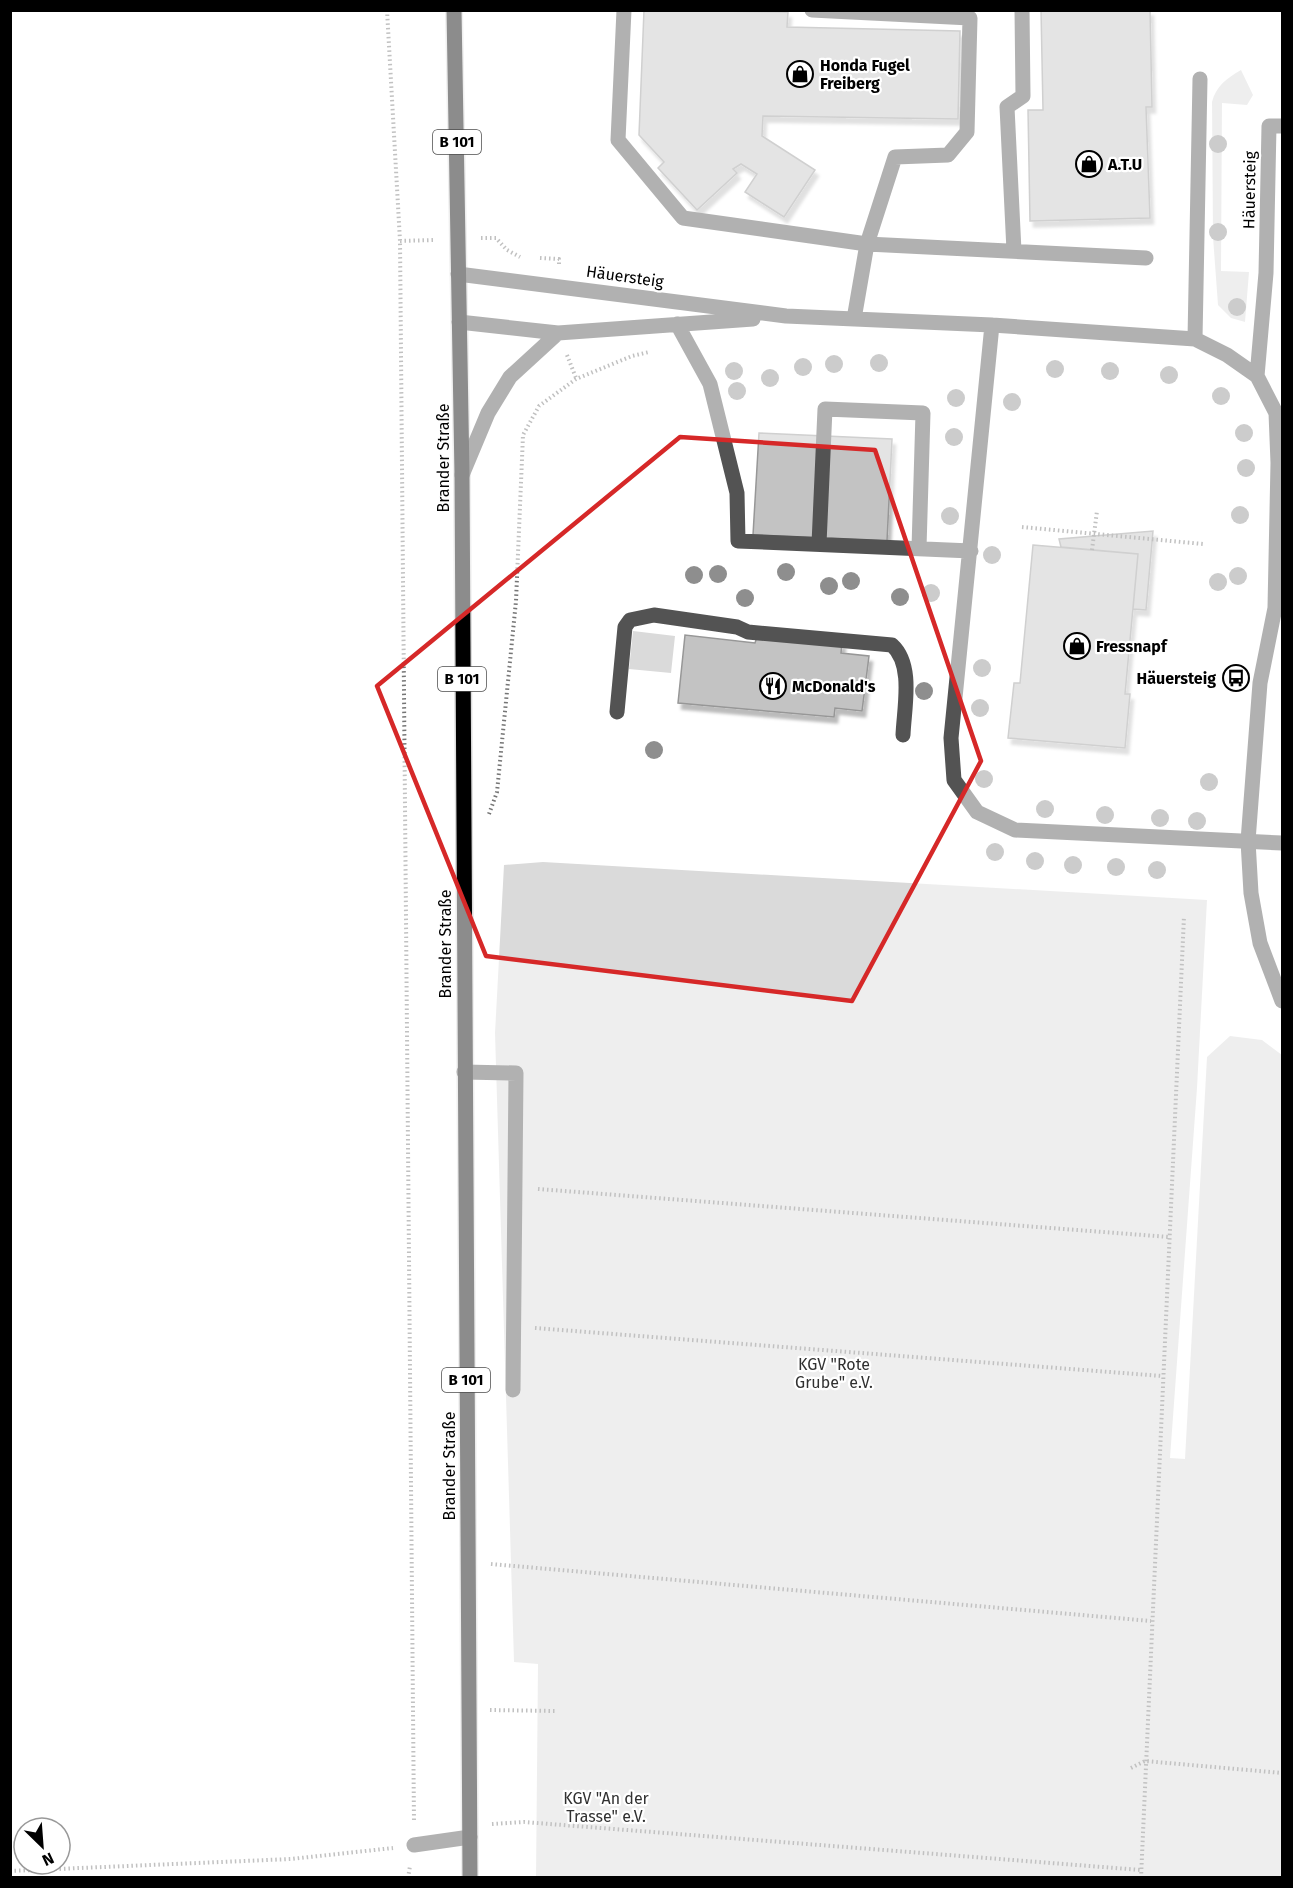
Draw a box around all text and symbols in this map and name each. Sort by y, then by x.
place label: Honda Fugel Freiberg [820,56,910,93]
shop icon: Honda Fugel Freiberg [785,59,815,89]
road number: B 101 [433,130,481,154]
shop icon: A.T.U [1074,149,1104,179]
street label: Häuersteig [1239,150,1260,229]
place label: A.T.U [1107,155,1142,174]
street label: Häuersteig [585,262,666,291]
street label: Brander Straße [434,403,453,513]
shop icon: Fressnapf [1062,631,1092,661]
place label: Fressnapf [1096,637,1168,656]
bus stop icon: Häuersteig [1221,663,1251,693]
road number: B 101 [438,667,486,691]
place label: Häuersteig [1137,669,1216,688]
restaurant icon: McDonald's [758,671,788,701]
place label: McDonald's [792,677,876,696]
street label: Brander Straße [436,889,455,999]
park label: KGV "Rote Grube" e.V. [795,1355,873,1392]
road number: B 101 [442,1368,490,1392]
street label: Brander Straße [440,1411,459,1521]
park label: KGV "An der Trasse" e.V. [563,1789,650,1826]
north arrow [12,1816,72,1876]
text: N [39,1848,57,1870]

